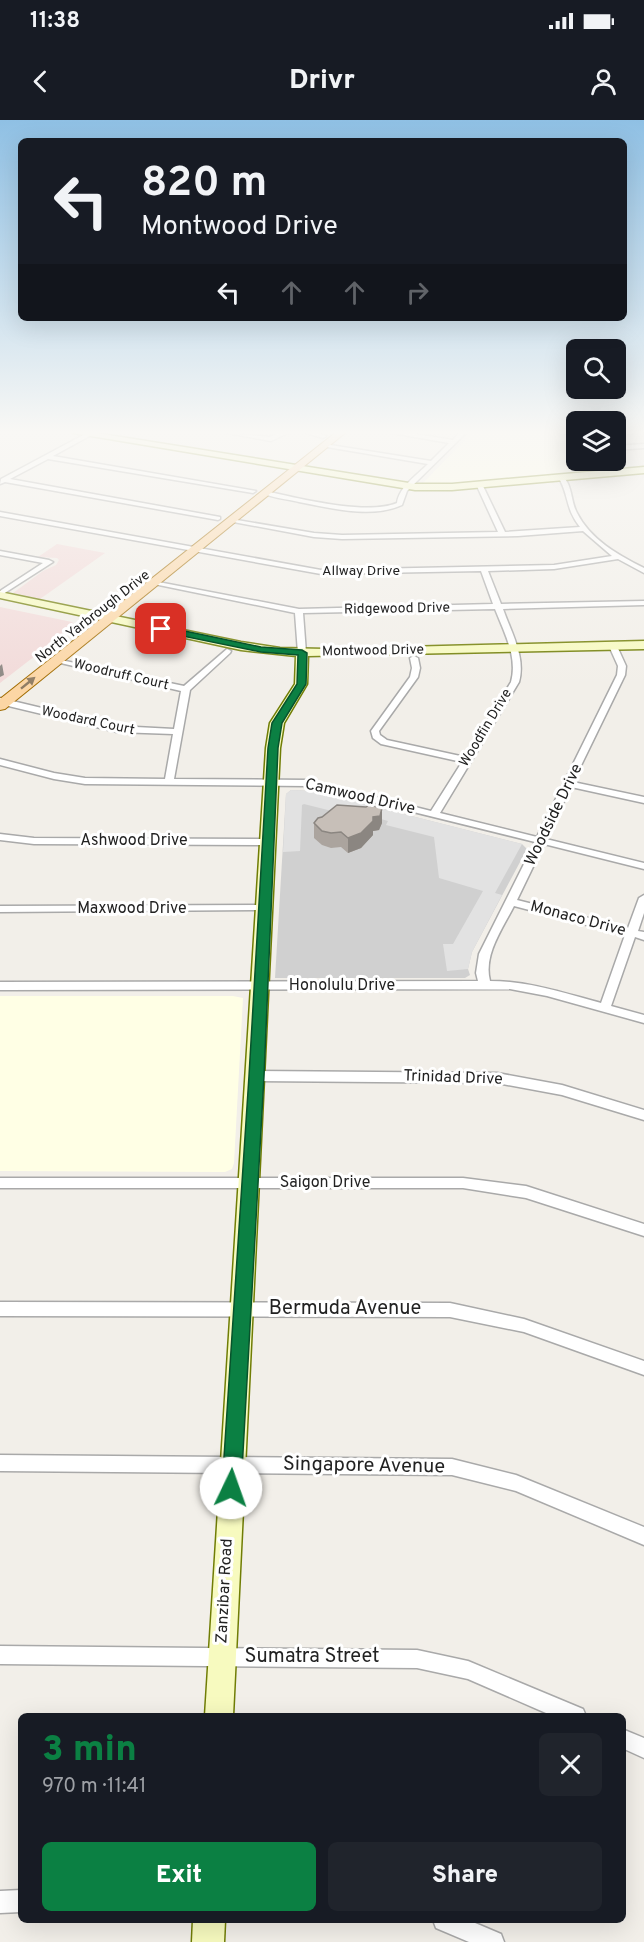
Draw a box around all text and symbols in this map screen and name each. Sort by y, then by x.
text: 11:38 [30,8,80,35]
text: Drivr [289,64,355,98]
icon: back [24,65,57,98]
icon: person [587,65,620,98]
text: 820 m [141,158,267,211]
icon: left [42,162,120,240]
text: Montwood Drive [141,210,338,244]
icon: left [212,276,245,309]
icon: ahead [275,276,308,309]
icon: ahead [338,276,371,309]
icon: right [401,276,434,309]
map controls [566,339,626,471]
button: search [566,339,626,399]
button: layers [566,411,626,471]
street label: Allway Drive [322,563,400,580]
street label: North Yarbrough Drive [32,567,154,667]
street label: Ridgewood Drive [344,600,450,618]
pin [135,603,186,654]
icon: arrive [144,612,177,645]
street label: Montwood Drive [322,642,424,660]
street label: Woodruff Court [72,656,170,694]
one-way arrow [20,677,36,690]
street label: Woodfin Drive [456,686,516,770]
street label: Woodard Court [40,703,136,739]
street label: Woodside Drive [521,761,587,869]
street label: Camwood Drive [303,775,417,819]
street label: Ashwood Drive [80,831,188,851]
street label: Monaco Drive [528,897,628,941]
street label: Maxwood Drive [77,899,187,919]
street label: Honolulu Drive [289,976,395,996]
street label: Trinidad Drive [403,1066,503,1090]
street label: Saigon Drive [280,1173,370,1193]
street label: Bermuda Avenue [269,1296,421,1322]
street label: Singapore Avenue [283,1452,445,1480]
position arrow [199,1456,263,1520]
street label: Zanzibar Road [212,1538,238,1644]
street label: Sumatra Street [244,1644,380,1670]
text: 3 min [42,1728,137,1774]
button: close [539,1733,602,1796]
text: 970 m · 11:41 [42,1774,146,1800]
button: Exit [42,1842,316,1911]
button: Share [328,1842,602,1911]

